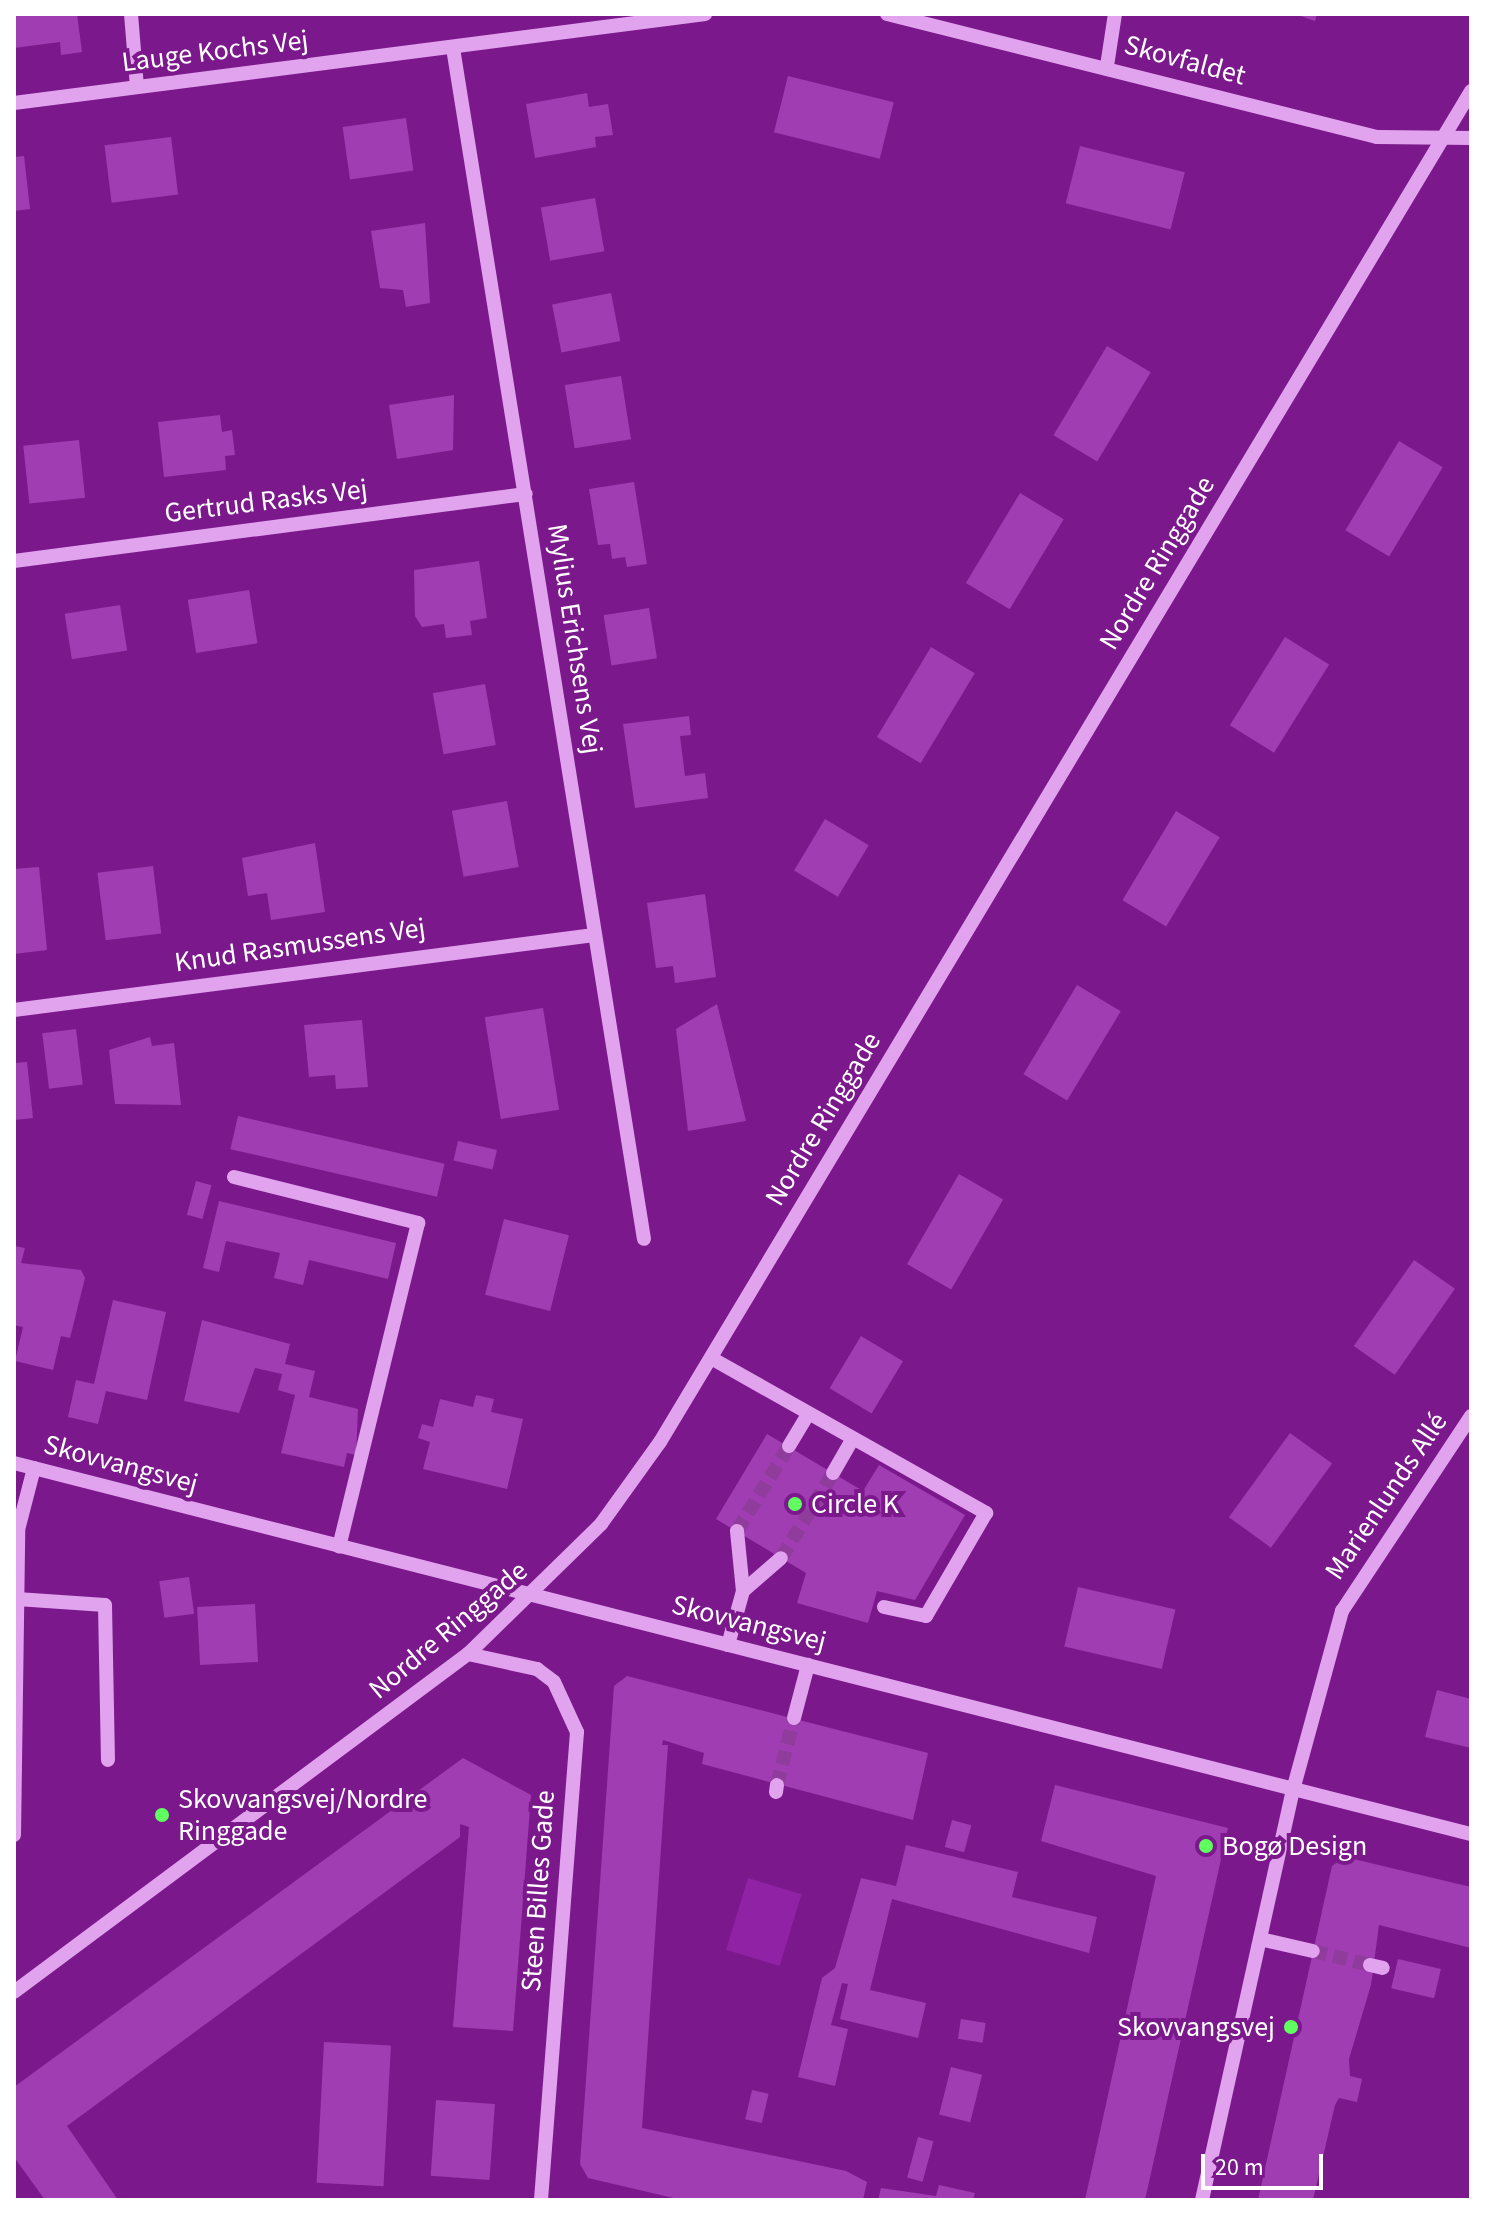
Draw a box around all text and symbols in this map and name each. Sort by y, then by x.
street label: Lauge Kochs Vej [120,23,310,79]
street label: Skovfaldet [1121,28,1249,92]
street label: Nordre Ringgade [1092,470,1222,656]
street label: Gertrud Rasks Vej [163,472,369,530]
street label: Mylius Erichsens Vej [540,522,610,756]
street label: Knud Rasmussens Vej [172,911,428,979]
street label: Nordre Ringgade [758,1026,888,1212]
street label: Marienlunds Allé [1318,1406,1454,1586]
street label: Skovvangsvej [40,1427,202,1501]
place label: Circle K [811,1487,899,1521]
marker: Circle K [786,1495,804,1513]
street label: Nordre Ringgade [362,1554,534,1706]
street label: Skovvangsvej [668,1588,830,1658]
place label: Skovvangsvej/Nordre Ringgade [178,1782,427,1848]
street label: Steen Billes Gade [514,1789,562,1993]
marker: Skovvangsvej/Nordre Ringgade [153,1806,171,1824]
place label: Bogø Design [1222,1829,1367,1863]
marker: Bogø Design [1197,1837,1215,1855]
place label: Skovvangsvej [1117,2010,1275,2044]
marker: Skovvangsvej [1282,2018,1300,2036]
scale bar [1205,2138,1327,2188]
text: 20 m [1215,2150,1264,2185]

